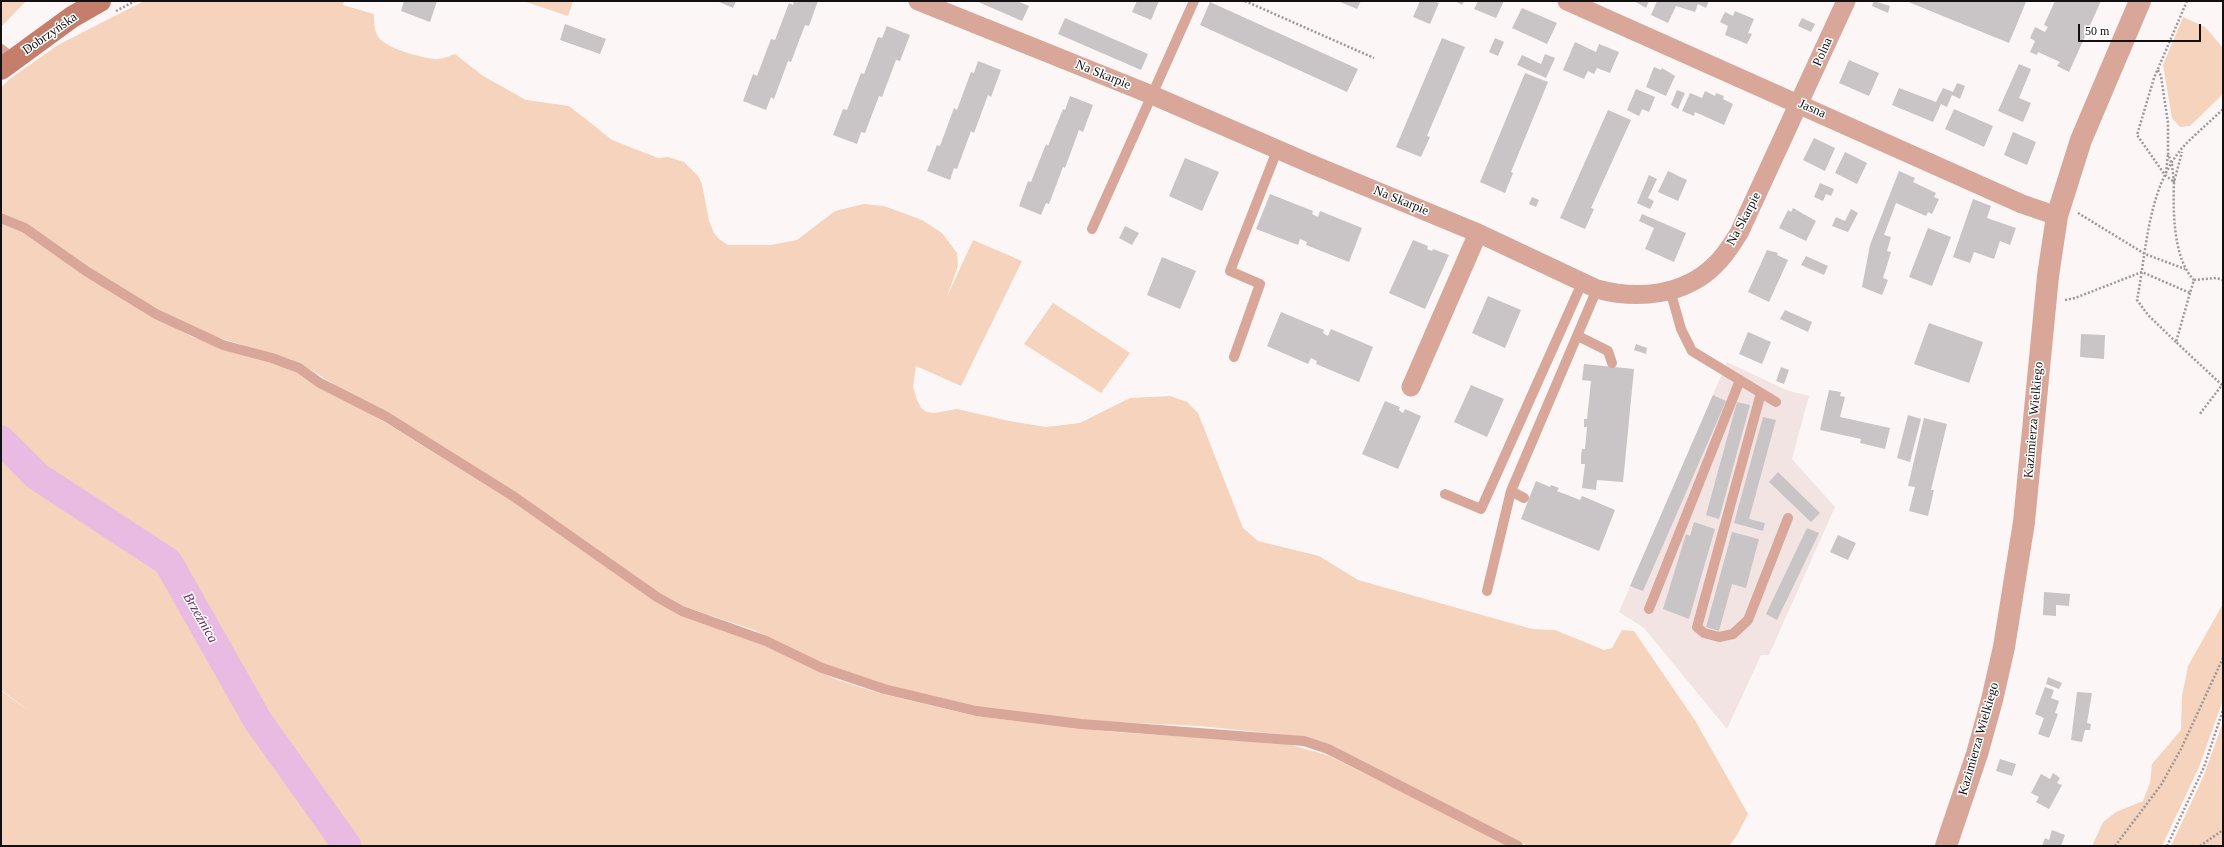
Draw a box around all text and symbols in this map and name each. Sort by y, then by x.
street label: Dobrzyńska [20,10,80,58]
scale bar [2080,16,2203,42]
text: 50 m [2085,24,2109,38]
street label: Polna [1810,35,1836,69]
street label: Na Skarpie [1073,57,1133,93]
street label: Jasna [1796,96,1828,122]
street label: Na Skarpie [1371,183,1431,219]
street label: Na Skarpie [1723,190,1765,248]
street label: Kazimierza Wielkiego [2021,361,2047,479]
water label: Brzeźnica [179,590,221,646]
street label: Kazimierza Wielkiego [1955,681,2003,797]

